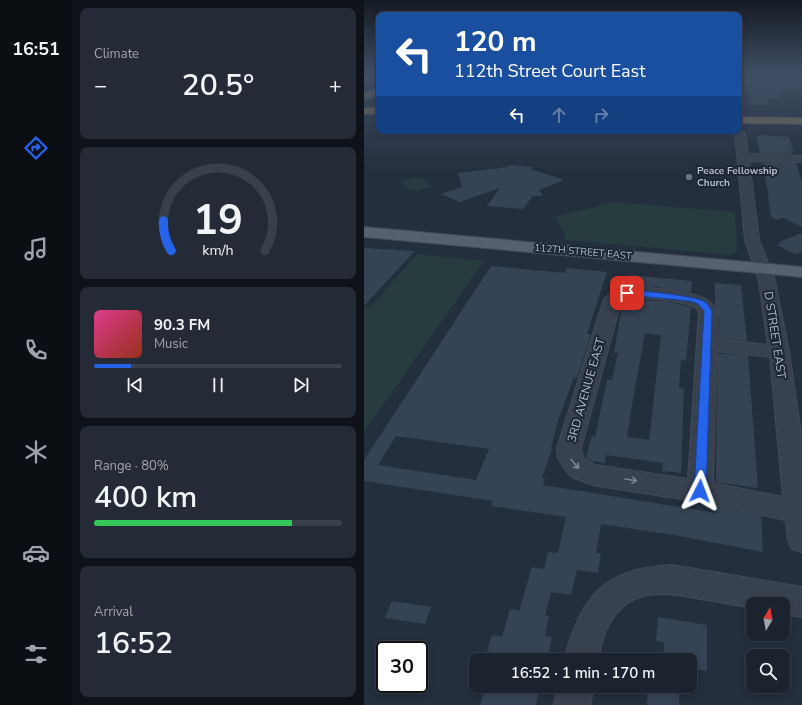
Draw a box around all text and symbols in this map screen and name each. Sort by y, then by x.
text: 120 m [454,23,537,61]
icon: left [388,28,440,80]
text: 16:51 [12,37,60,61]
text: Climate [94,45,139,63]
text: 112th Street Court East [454,59,646,83]
text: 20.5° [182,65,254,106]
text: − [94,71,107,101]
text: + [329,71,342,101]
icon: left [506,104,528,126]
icon: ahead [548,104,570,126]
icon: right [590,104,612,126]
icon: directions [22,134,50,162]
place label: Peace Fellowship Church [697,164,777,190]
marker: Peace Fellowship Church [684,172,694,182]
text: 19 [193,192,243,249]
icon: music [22,235,50,263]
text: km/h [202,241,234,260]
street label: 112TH STREET EAST [534,241,632,263]
pin [610,276,644,310]
icon: arrive [616,282,638,304]
street label: D STREET EAST [760,290,790,381]
text: 90.3 FM [154,315,210,335]
text: Music [154,335,188,353]
street label: 3RD AVENUE EAST [563,335,609,444]
icon: phone [22,336,50,364]
icon: previous [124,374,146,396]
icon: pause [207,374,229,396]
icon: next [290,374,312,396]
icon: climate [22,438,50,466]
text: Range · 80% [94,457,169,475]
one-way arrow [570,459,579,469]
position arrow [679,470,721,512]
one-way arrow [625,476,638,484]
text: 400 km [94,477,197,518]
icon: car [22,539,50,567]
north arrow [746,597,790,641]
map controls [746,597,790,693]
text: Arrival [94,603,133,621]
text: 16:52 [94,623,173,664]
icon: filters [22,640,50,668]
speed limit sign: 30 [376,641,428,693]
button: search [746,649,790,693]
text: 16:52 · 1 min · 170 m [511,663,655,683]

